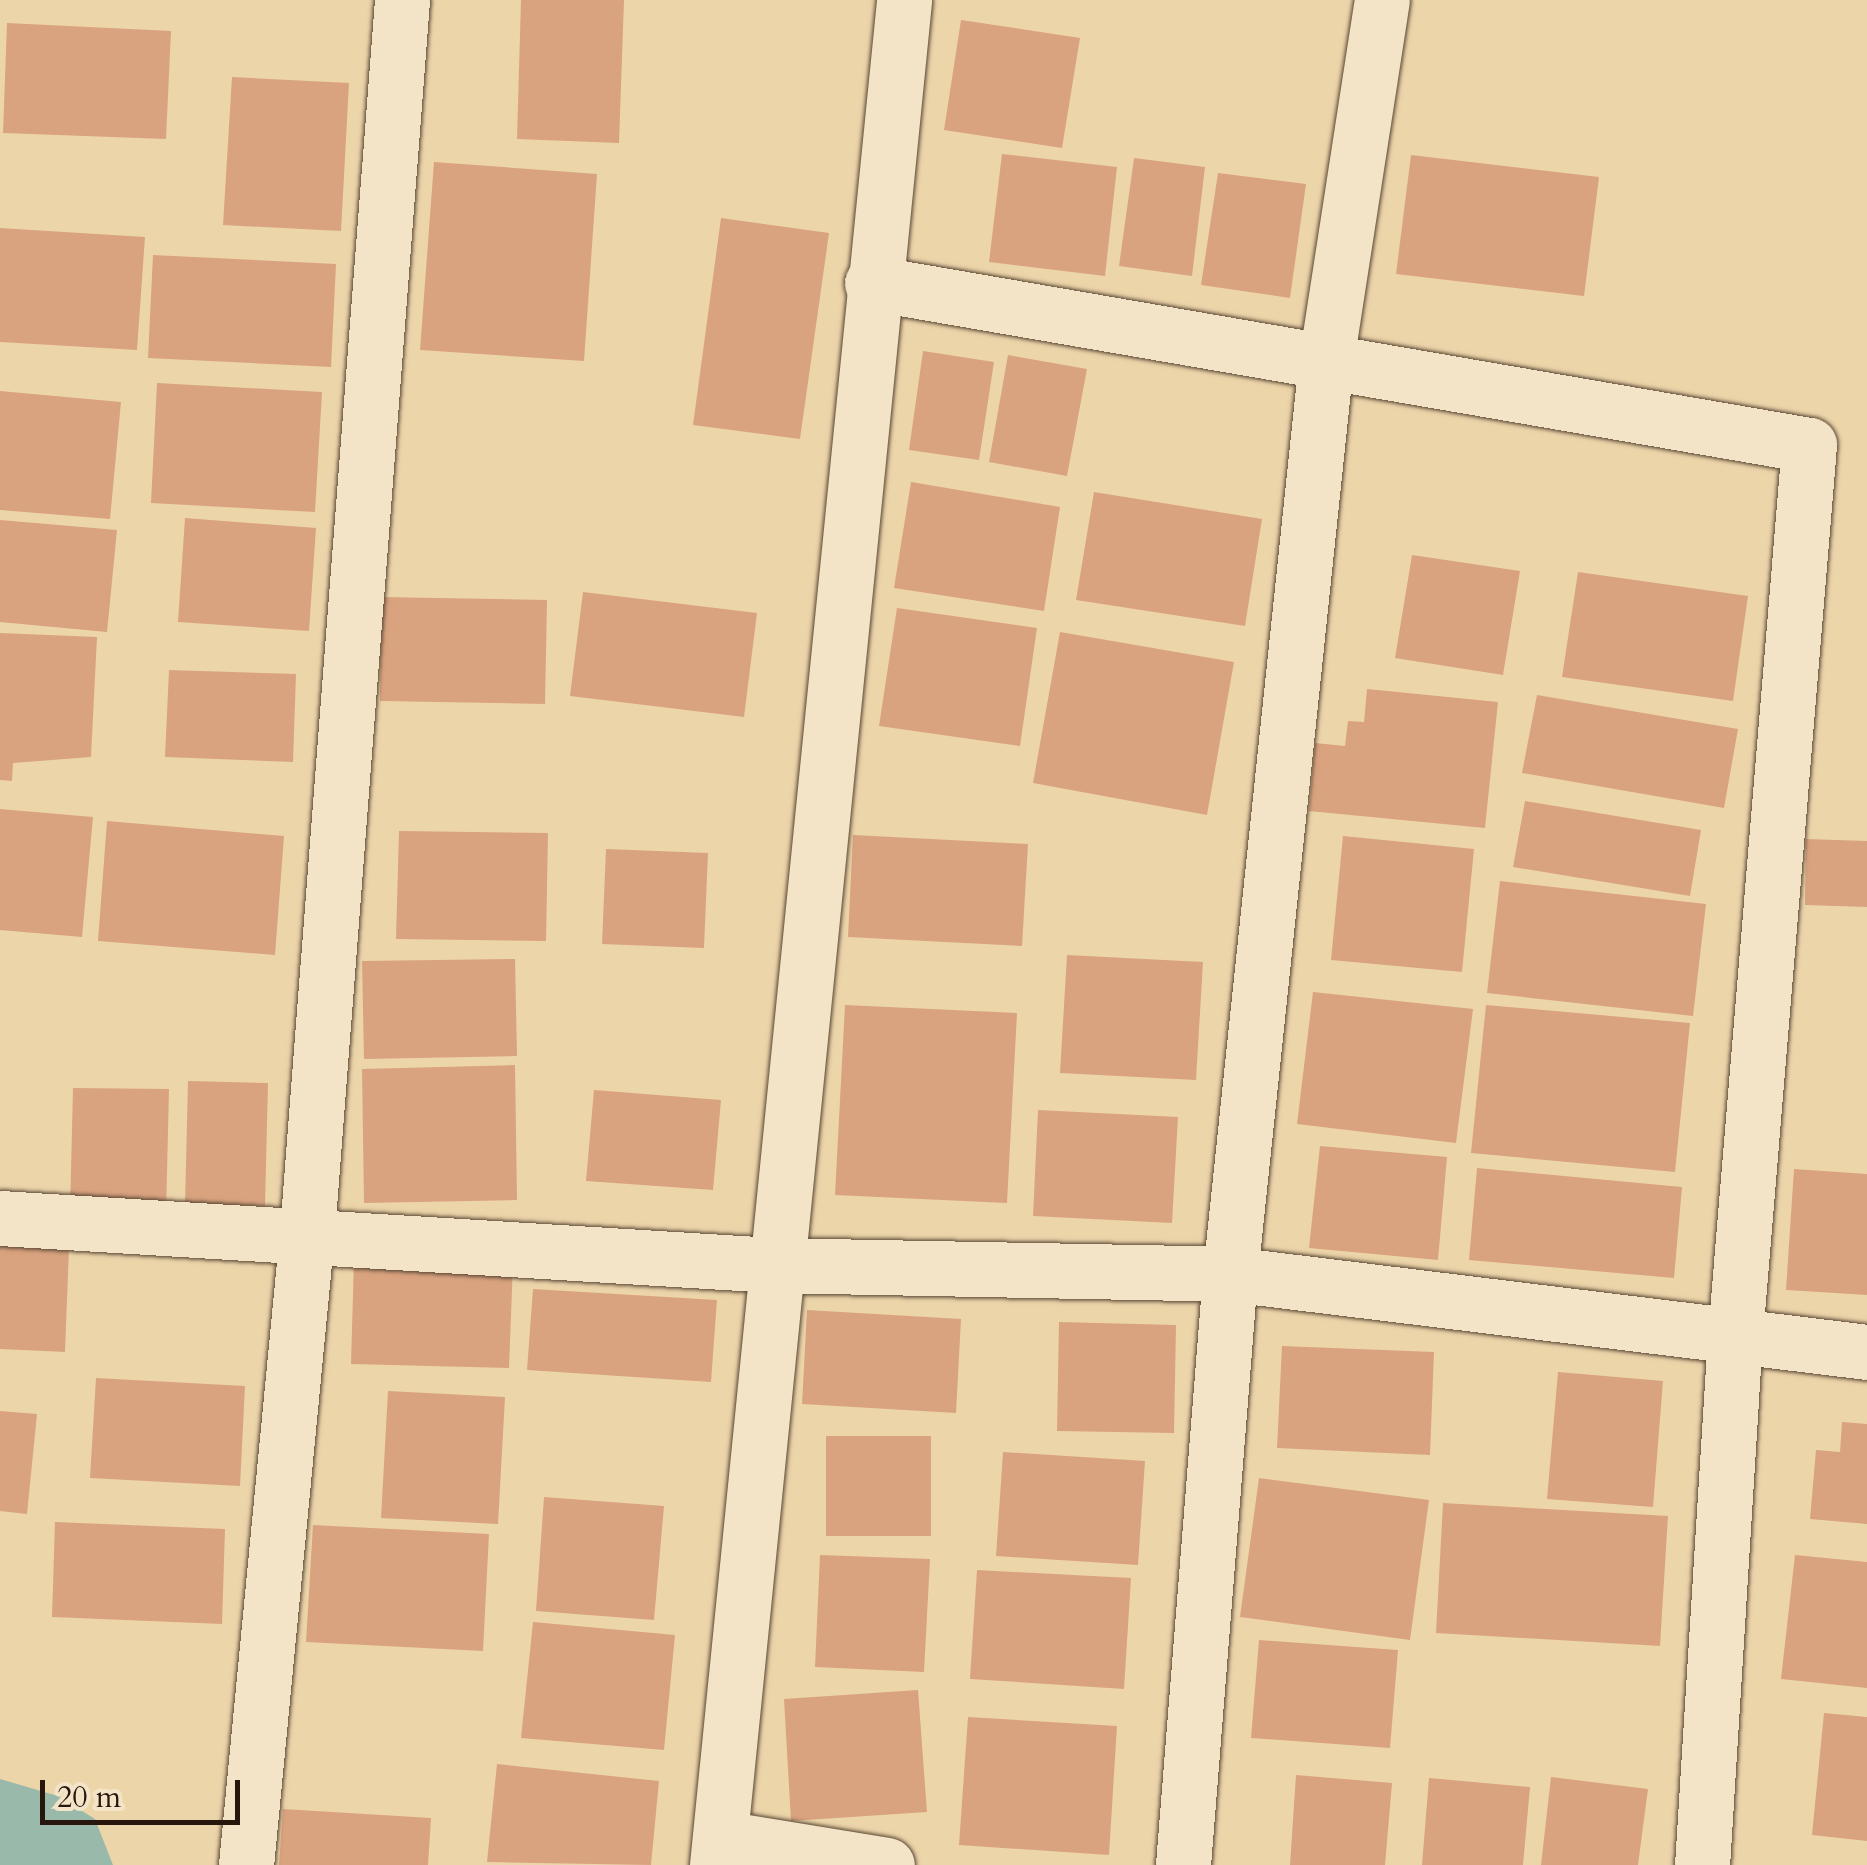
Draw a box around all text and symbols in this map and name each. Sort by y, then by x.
scale bar [45,1760,245,1822]
text: 20 m [57,1777,121,1818]

